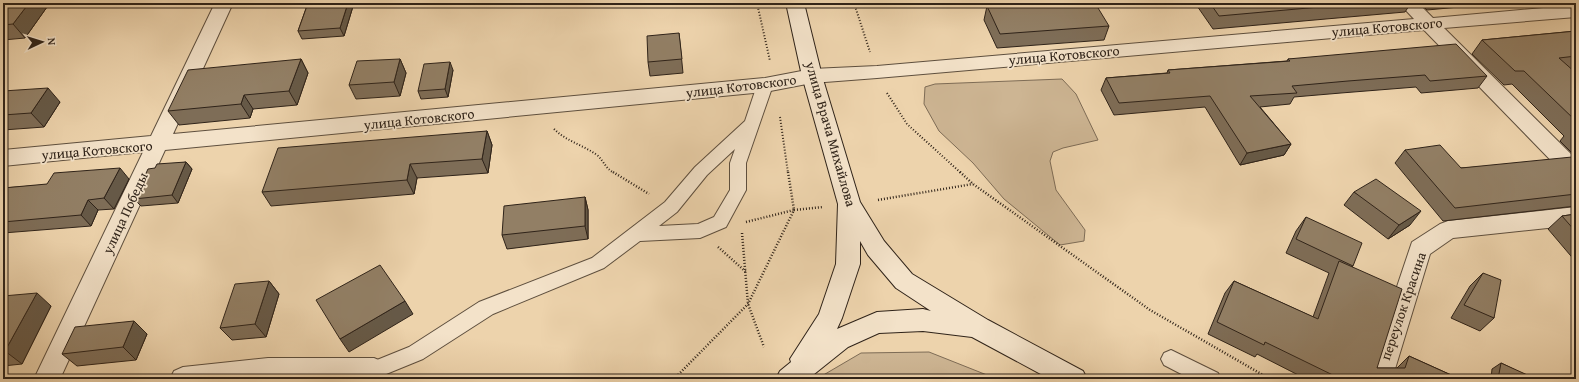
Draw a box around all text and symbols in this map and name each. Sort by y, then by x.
street label: улица Котовского [1330,12,1443,42]
north arrow [22,22,62,62]
text: N [44,37,60,46]
street label: улица Котовского [1007,40,1120,70]
street label: улица Врача Михайлова [800,58,861,209]
street label: улица Котовского [684,69,797,103]
street label: улица Котовского [362,103,475,135]
street label: улица Котовского [40,135,153,165]
street label: улица Победы [97,169,153,258]
street label: переулок Красина [1375,249,1431,363]

